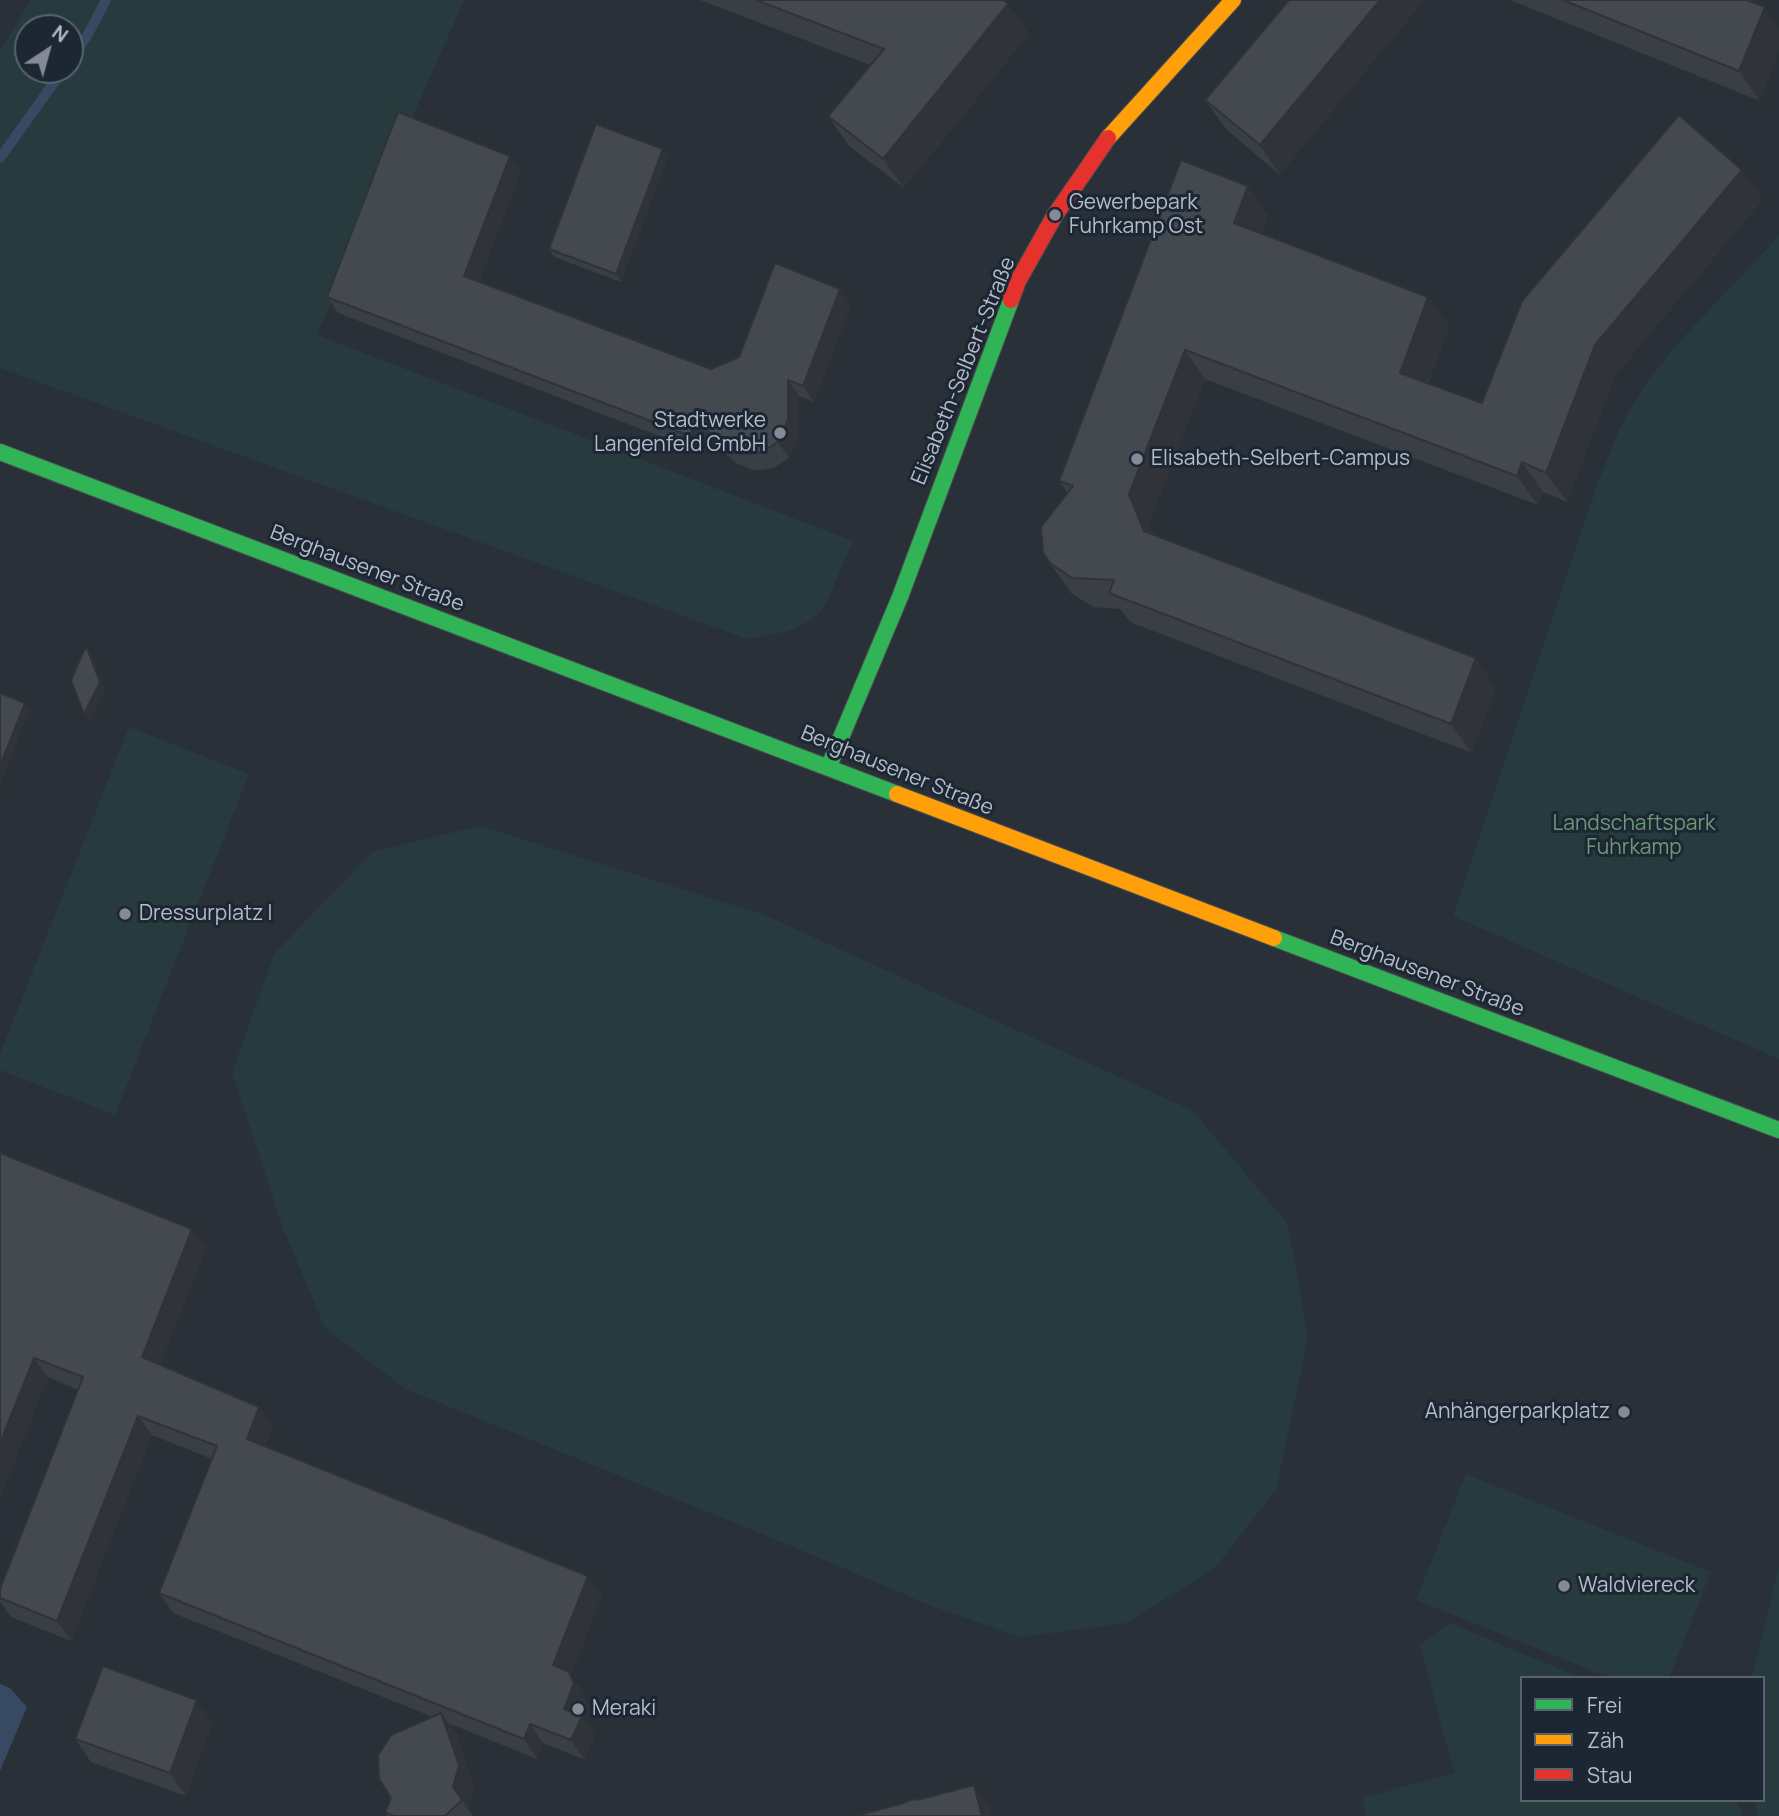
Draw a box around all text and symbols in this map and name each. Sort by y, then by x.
north arrow [14,14,84,84]
text: N [47,19,73,48]
place label: Gewerbepark Fuhrkamp Ost [1069,190,1203,240]
marker: Gewerbepark Fuhrkamp Ost [1047,207,1063,223]
street label: Elisabeth-Selbert-Straße [907,253,1021,489]
place label: Stadtwerke Langenfeld GmbH [594,408,766,458]
marker: Stadtwerke Langenfeld GmbH [772,425,788,441]
place label: Elisabeth-Selbert-Campus [1151,446,1410,472]
marker: Elisabeth-Selbert-Campus [1129,451,1145,467]
street label: Berghausener Straße [266,520,468,618]
street label: Berghausener Straße [797,721,997,821]
park label: Landschaftspark Fuhrkamp [1553,811,1715,861]
place label: Dressurplatz I [139,901,272,927]
marker: Dressurplatz I [117,906,133,922]
street label: Berghausener Straße [1326,925,1528,1023]
place label: Anhängerparkplatz [1425,1399,1610,1425]
marker: Anhängerparkplatz [1616,1404,1632,1420]
place label: Waldviereck [1578,1573,1695,1599]
marker: Waldviereck [1556,1578,1572,1594]
legend [1520,1676,1765,1802]
text: Frei [1587,1691,1622,1719]
place label: Meraki [592,1696,656,1722]
marker: Meraki [570,1701,586,1717]
text: Zäh [1587,1726,1624,1754]
text: Stau [1587,1761,1633,1789]

